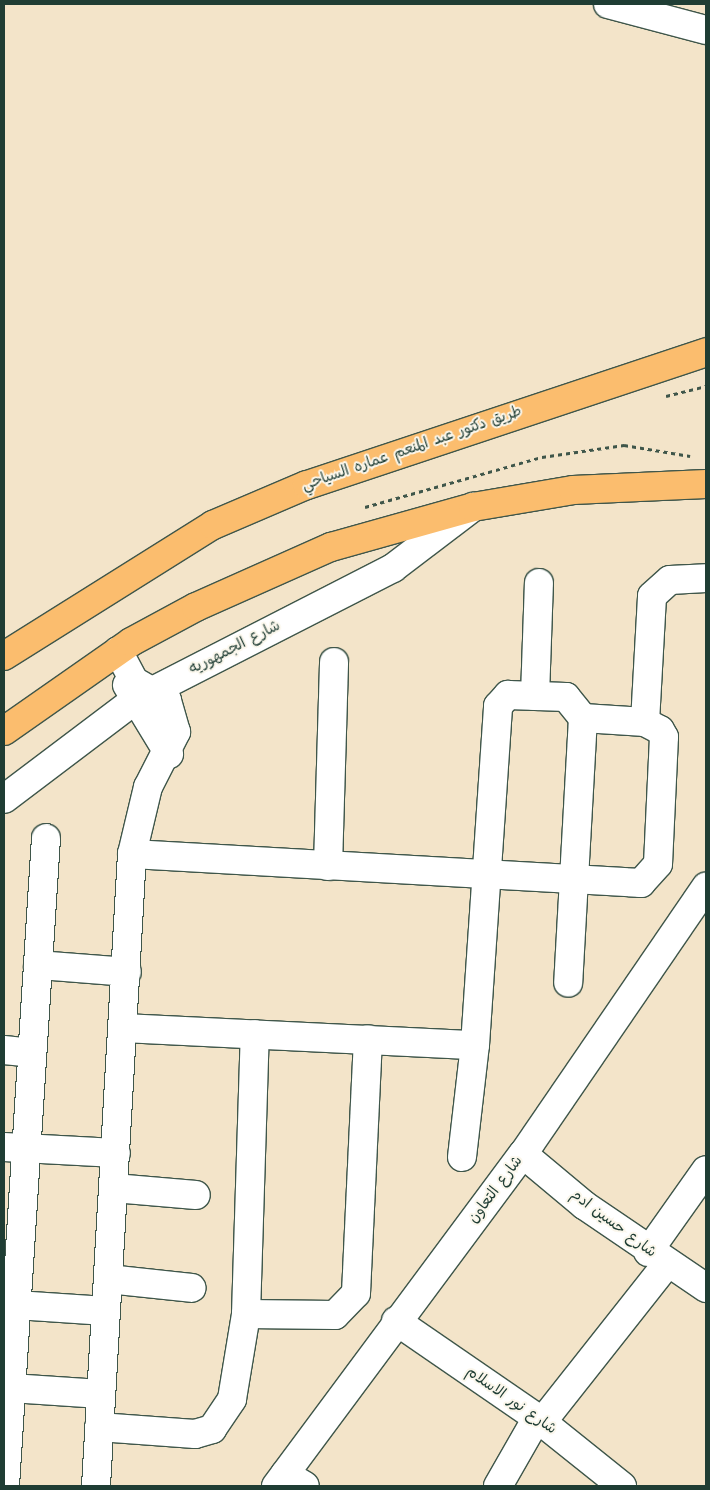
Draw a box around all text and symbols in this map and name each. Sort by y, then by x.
street label: طريق دكتور عبد المنعم عماره السياحي [300,403,524,495]
street label: شارع الجمهوريه [186,617,284,679]
street label: شارع التعاون [465,1153,527,1227]
street label: شارع حسين ادم [567,1186,659,1262]
street label: شارع نور الاسلام [462,1363,560,1439]

